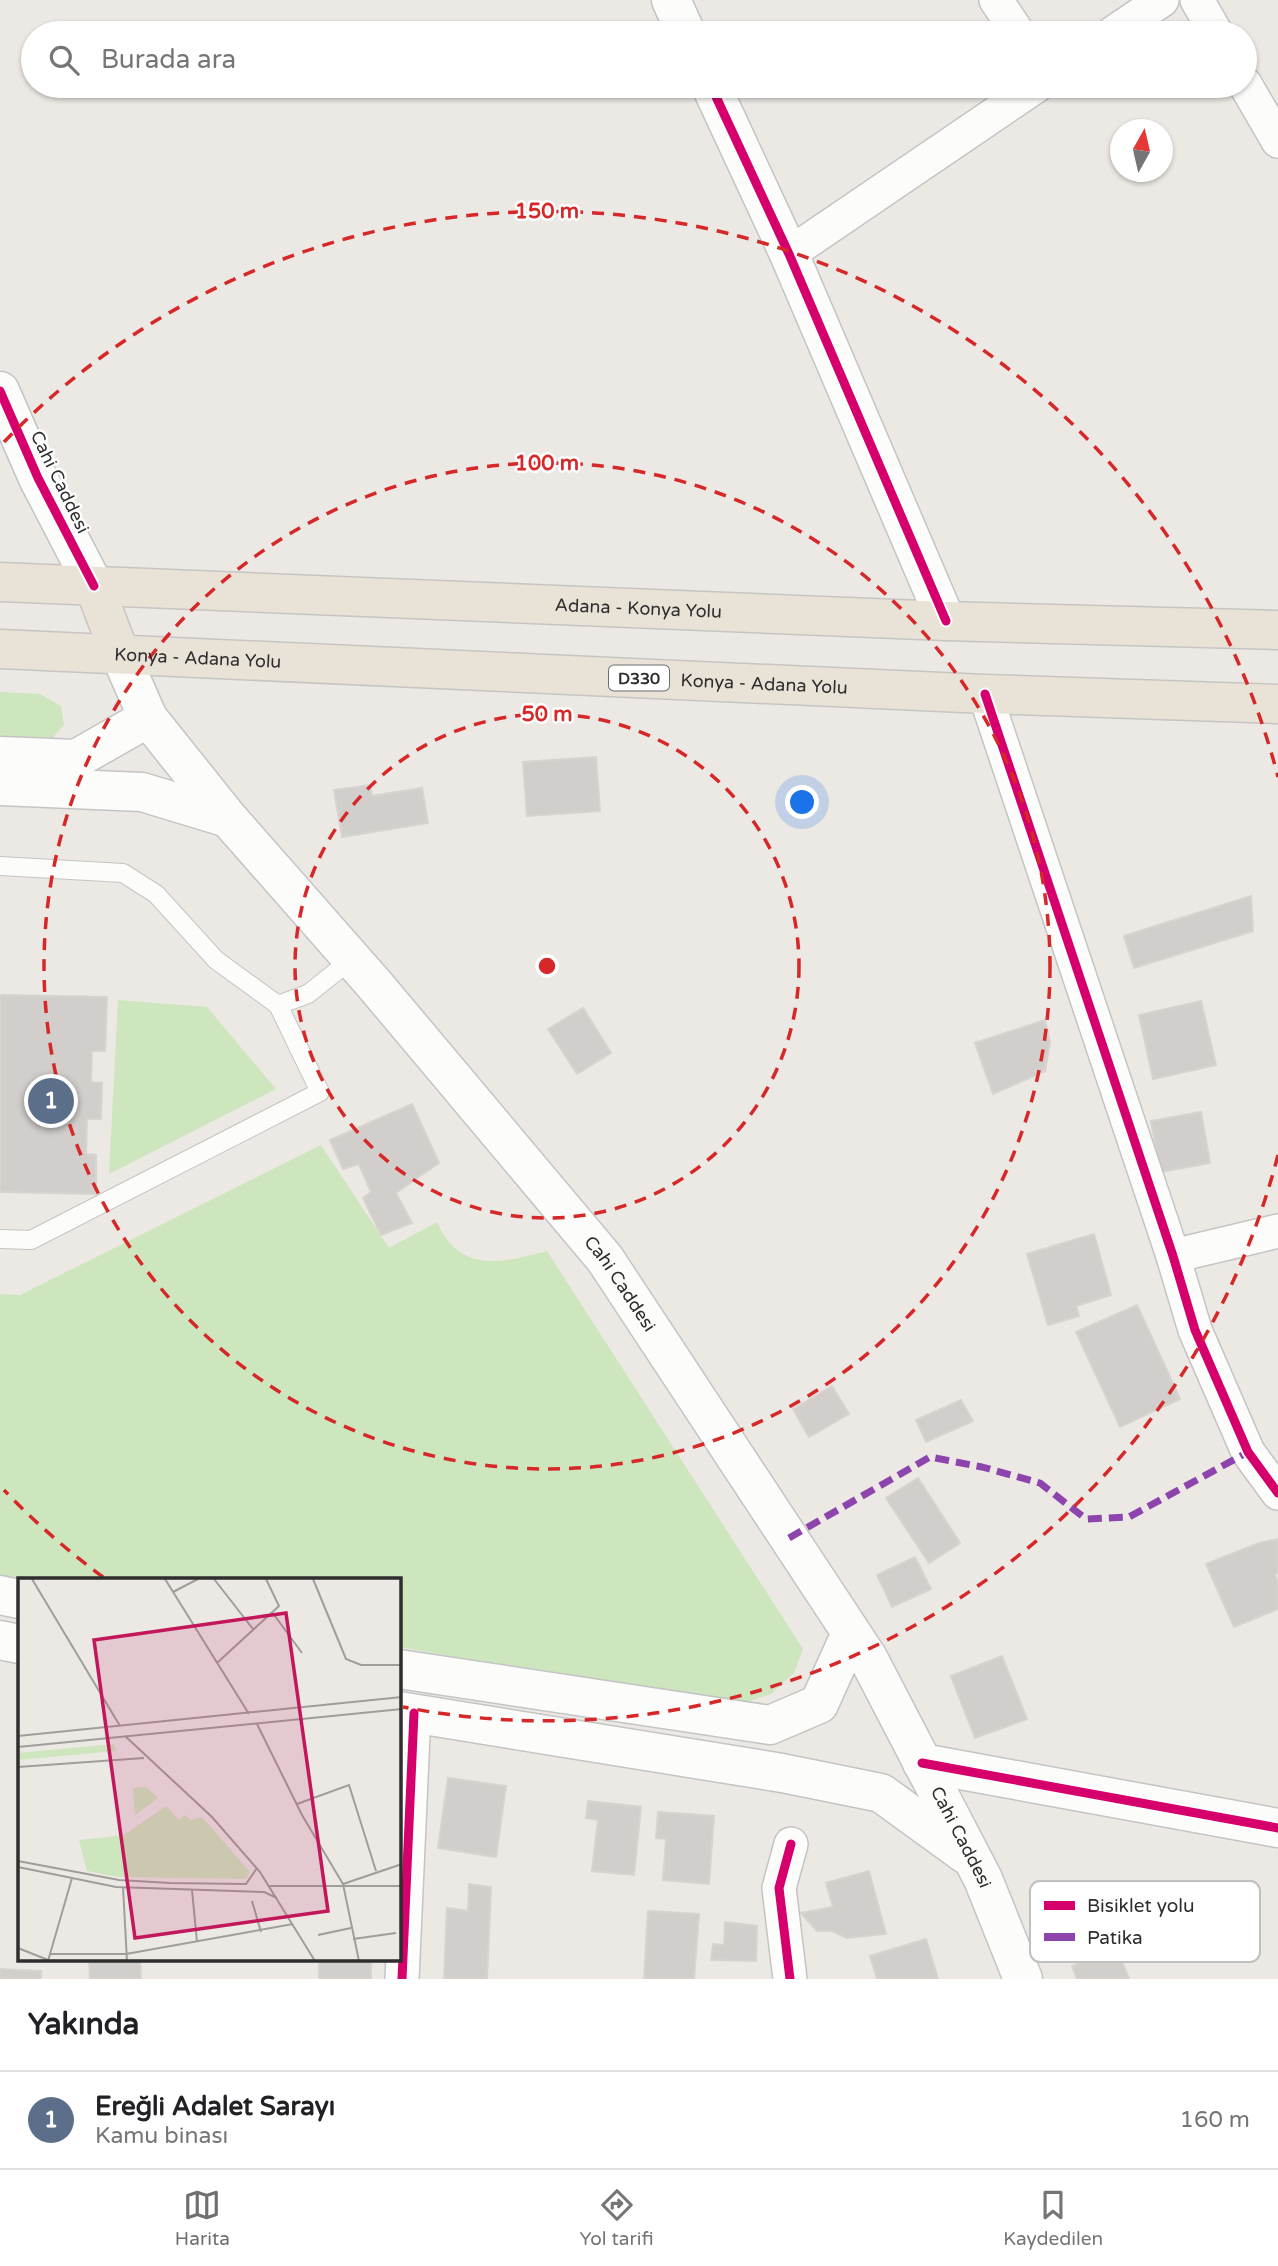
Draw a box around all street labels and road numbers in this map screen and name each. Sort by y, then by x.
street label: Cahi Caddesi [26,427,94,537]
street label: Adana - Konya Yolu [554,594,722,623]
street label: Konya - Adana Yolu [114,643,282,673]
road number: D330 [609,666,669,691]
street label: Konya - Adana Yolu [680,669,848,699]
street label: Cahi Caddesi [579,1231,661,1336]
street label: Cahi Caddesi [926,1783,996,1891]

